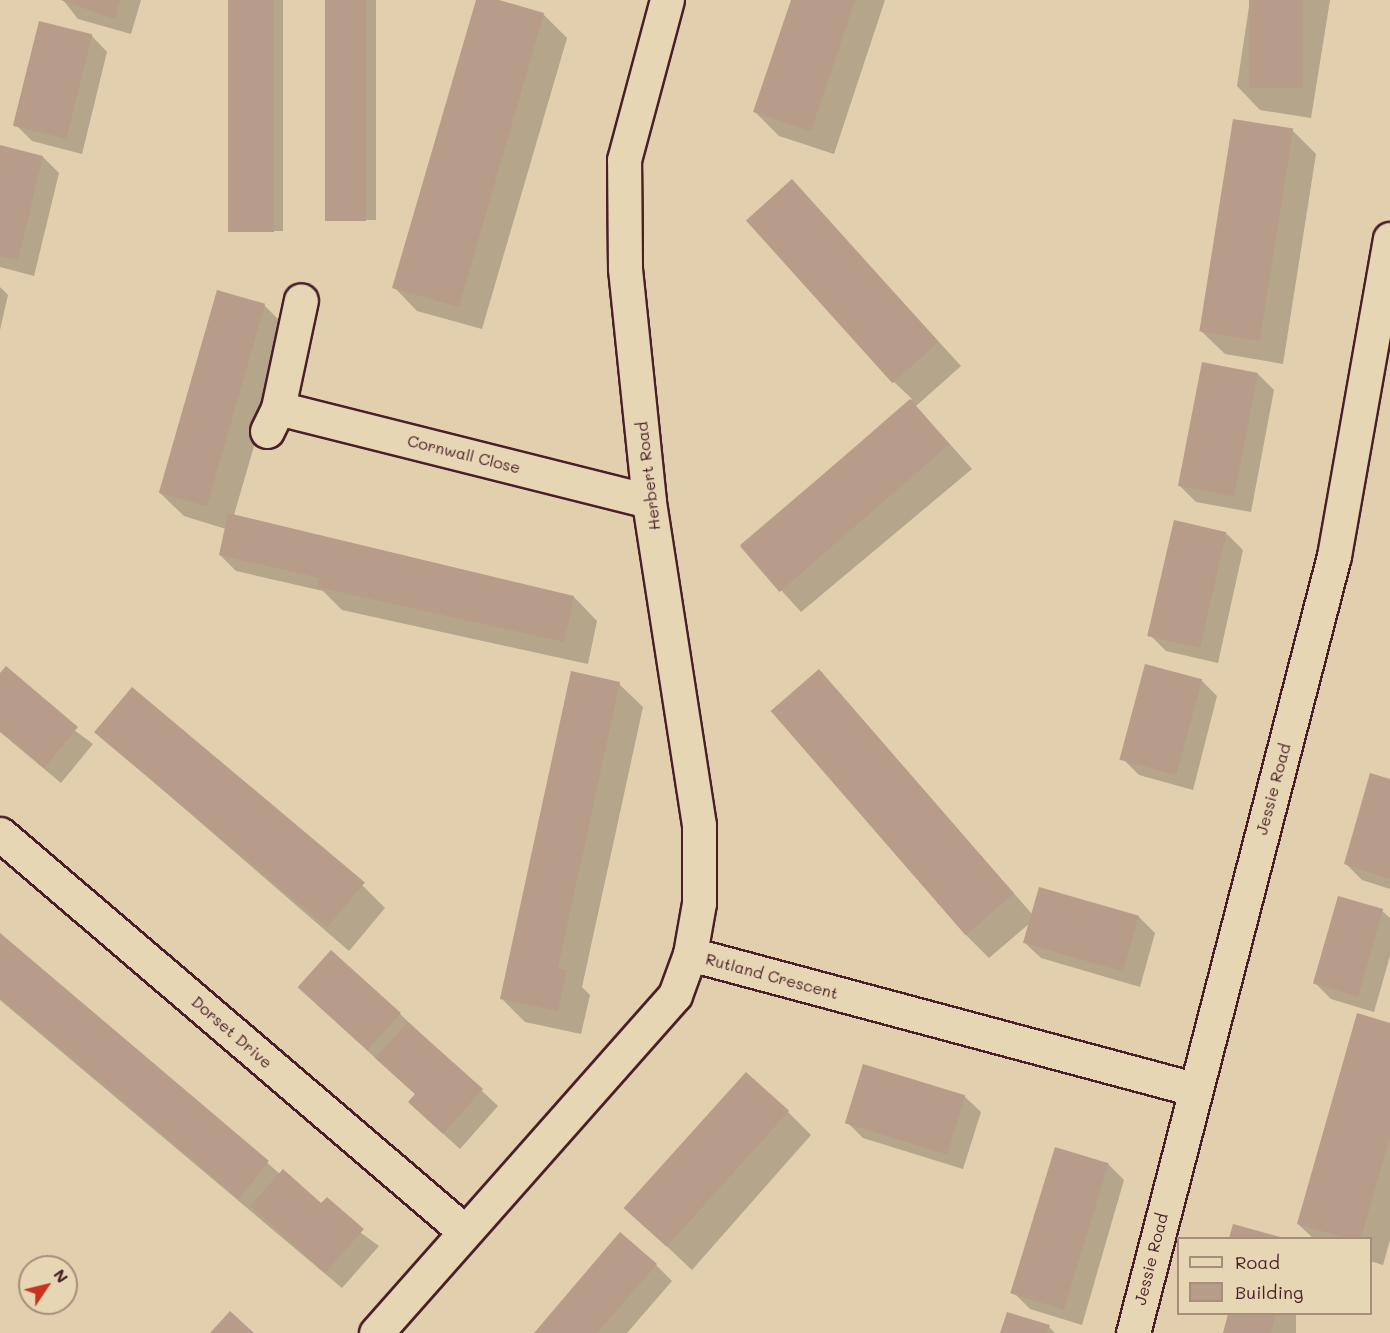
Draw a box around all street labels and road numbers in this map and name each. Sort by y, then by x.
street label: Herbert Road [632,420,664,532]
street label: Cornwall Close [405,431,523,477]
street label: Jessie Road [1252,741,1294,837]
street label: Rutland Crescent [704,949,840,1003]
street label: Dorset Drive [188,992,276,1072]
street label: Jessie Road [1130,1211,1172,1307]

